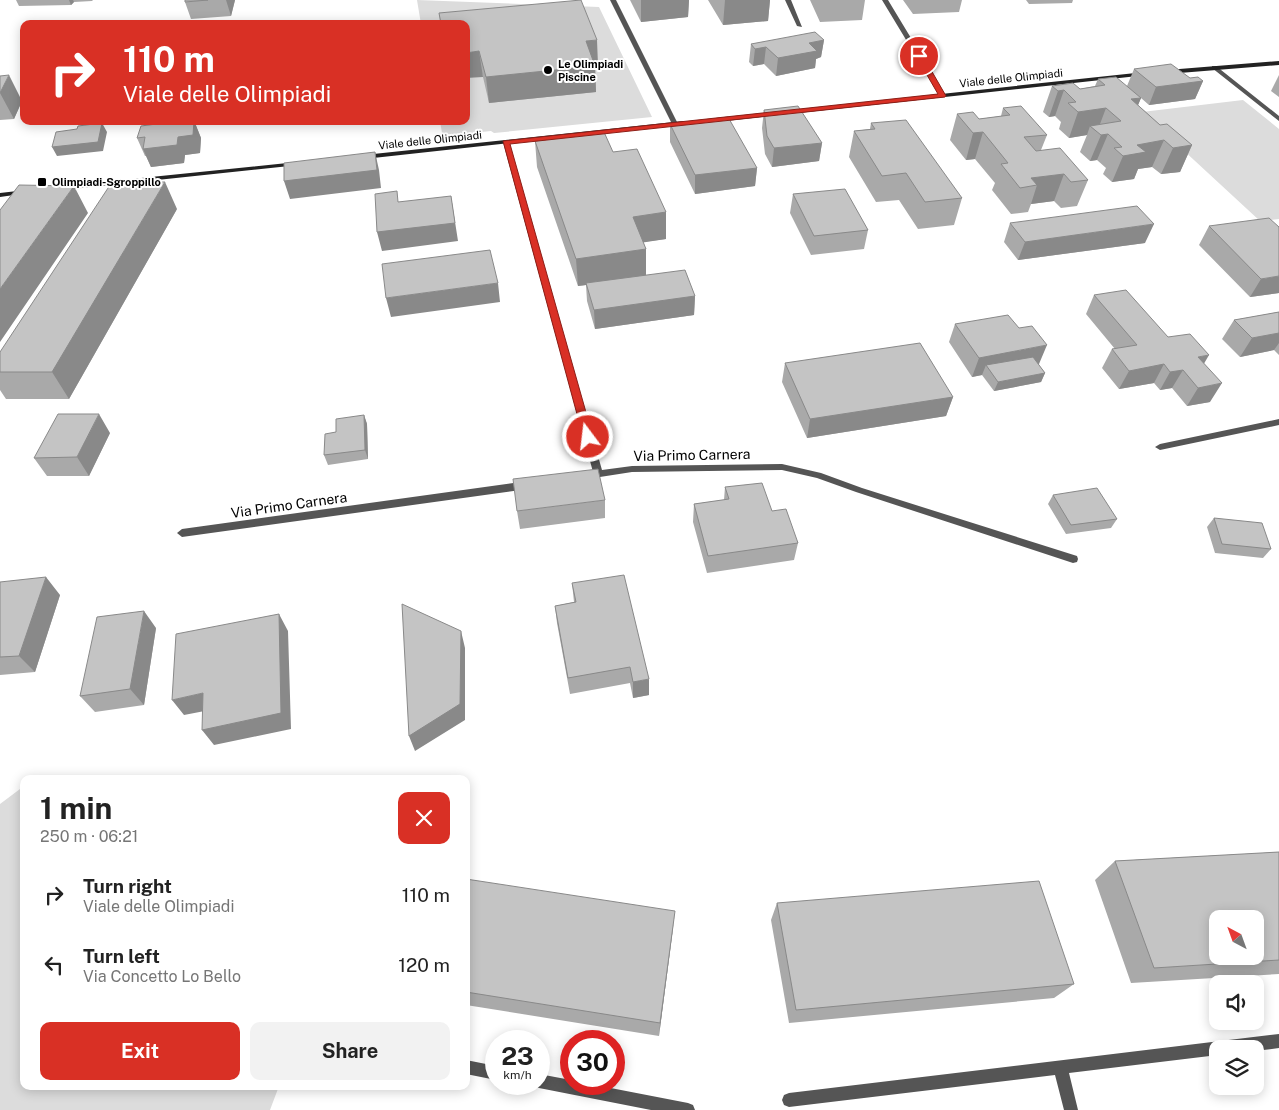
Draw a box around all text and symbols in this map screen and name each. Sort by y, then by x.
pin [898,35,940,77]
text: 110 m [123,39,215,80]
icon: right [40,40,105,105]
icon: arrive [905,42,933,70]
place label: Le Olimpiadi Piscine [558,58,623,83]
marker: Le Olimpiadi Piscine [542,64,554,76]
street label: Viale delle Olimpiadi [959,67,1063,89]
text: Viale delle Olimpiadi [123,81,331,107]
street label: Viale delle Olimpiadi [378,129,482,151]
marker: Olimpiadi-Sgroppillo [36,176,48,188]
place label: Olimpiadi-Sgroppillo [52,176,161,188]
position arrow [561,410,613,462]
street label: Via Primo Carnera [633,446,751,464]
street label: Via Primo Carnera [230,489,348,521]
text: 1 min [40,790,112,826]
button: close [398,792,450,844]
text: 250 m · 06:21 [40,827,138,846]
text: Turn right [83,875,172,897]
icon: right [40,881,68,909]
text: 110 m [402,884,450,906]
text: Viale delle Olimpiadi [83,897,234,916]
north arrow [1209,910,1264,965]
map controls [1209,910,1264,1095]
text: Turn left [83,945,160,967]
icon: left [40,951,68,979]
text: 120 m [398,954,450,976]
text: Via Concetto Lo Bello [83,967,241,986]
button: sound [1209,975,1264,1030]
button: Exit [40,1022,240,1080]
button: Share [250,1022,450,1080]
speed limit sign: 30 [560,1030,625,1095]
button: layers [1209,1040,1264,1095]
text: 23 [501,1041,534,1071]
text: km/h [503,1068,532,1082]

